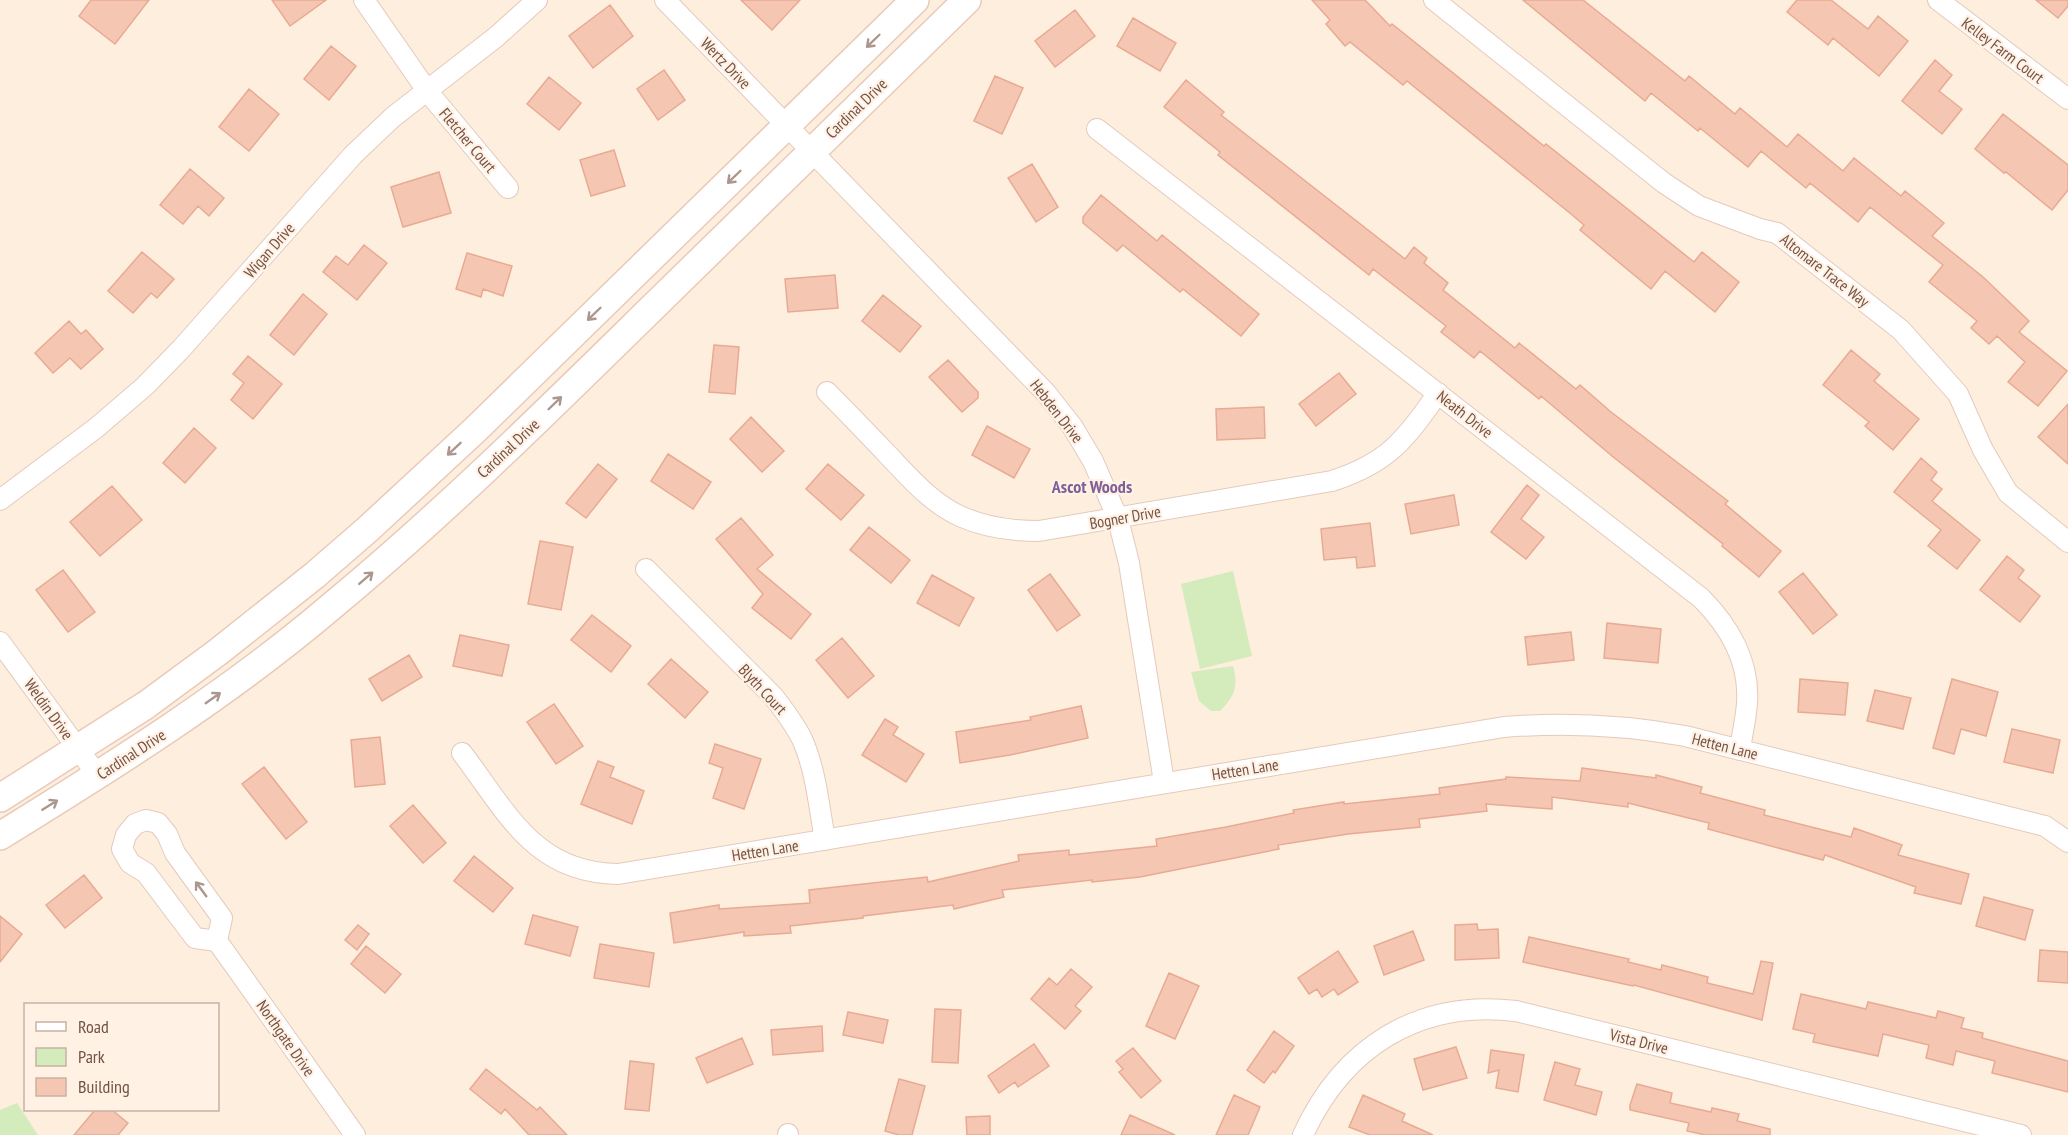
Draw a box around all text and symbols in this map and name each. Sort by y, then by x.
street label: Kelley Farm Court [1958,13,2049,88]
street label: Wertz Drive [697,33,755,93]
one-way arrow [866,34,881,48]
street label: Cardinal Drive [821,74,891,142]
street label: Fletcher Court [435,104,501,177]
one-way arrow [727,170,742,184]
street label: Wigan Drive [239,218,299,282]
street label: Altomare Trace Way [1776,229,1874,311]
one-way arrow [587,306,602,321]
street label: Hebden Drive [1026,375,1088,447]
street label: Neath Drive [1433,386,1497,442]
one-way arrow [548,395,563,410]
street label: Cardinal Drive [473,414,543,482]
one-way arrow [447,442,462,456]
district label: Ascot Woods [1051,475,1132,498]
street label: Bogner Drive [1088,501,1162,533]
one-way arrow [358,571,374,584]
street label: Blyth Court [735,659,792,719]
street label: Weldin Drive [20,675,78,743]
one-way arrow [204,692,220,705]
street label: Cardinal Drive [93,724,169,784]
street label: Hetten Lane [1690,728,1760,764]
street label: Hetten Lane [1210,754,1280,784]
one-way arrow [41,799,58,811]
street label: Hetten Lane [730,835,800,865]
one-way arrow [195,882,207,898]
street label: Northgate Drive [252,996,320,1080]
legend [24,1003,219,1111]
text: Road [78,1015,109,1038]
street label: Vista Drive [1607,1024,1670,1058]
text: Park [78,1045,105,1068]
text: Building [78,1075,130,1098]

